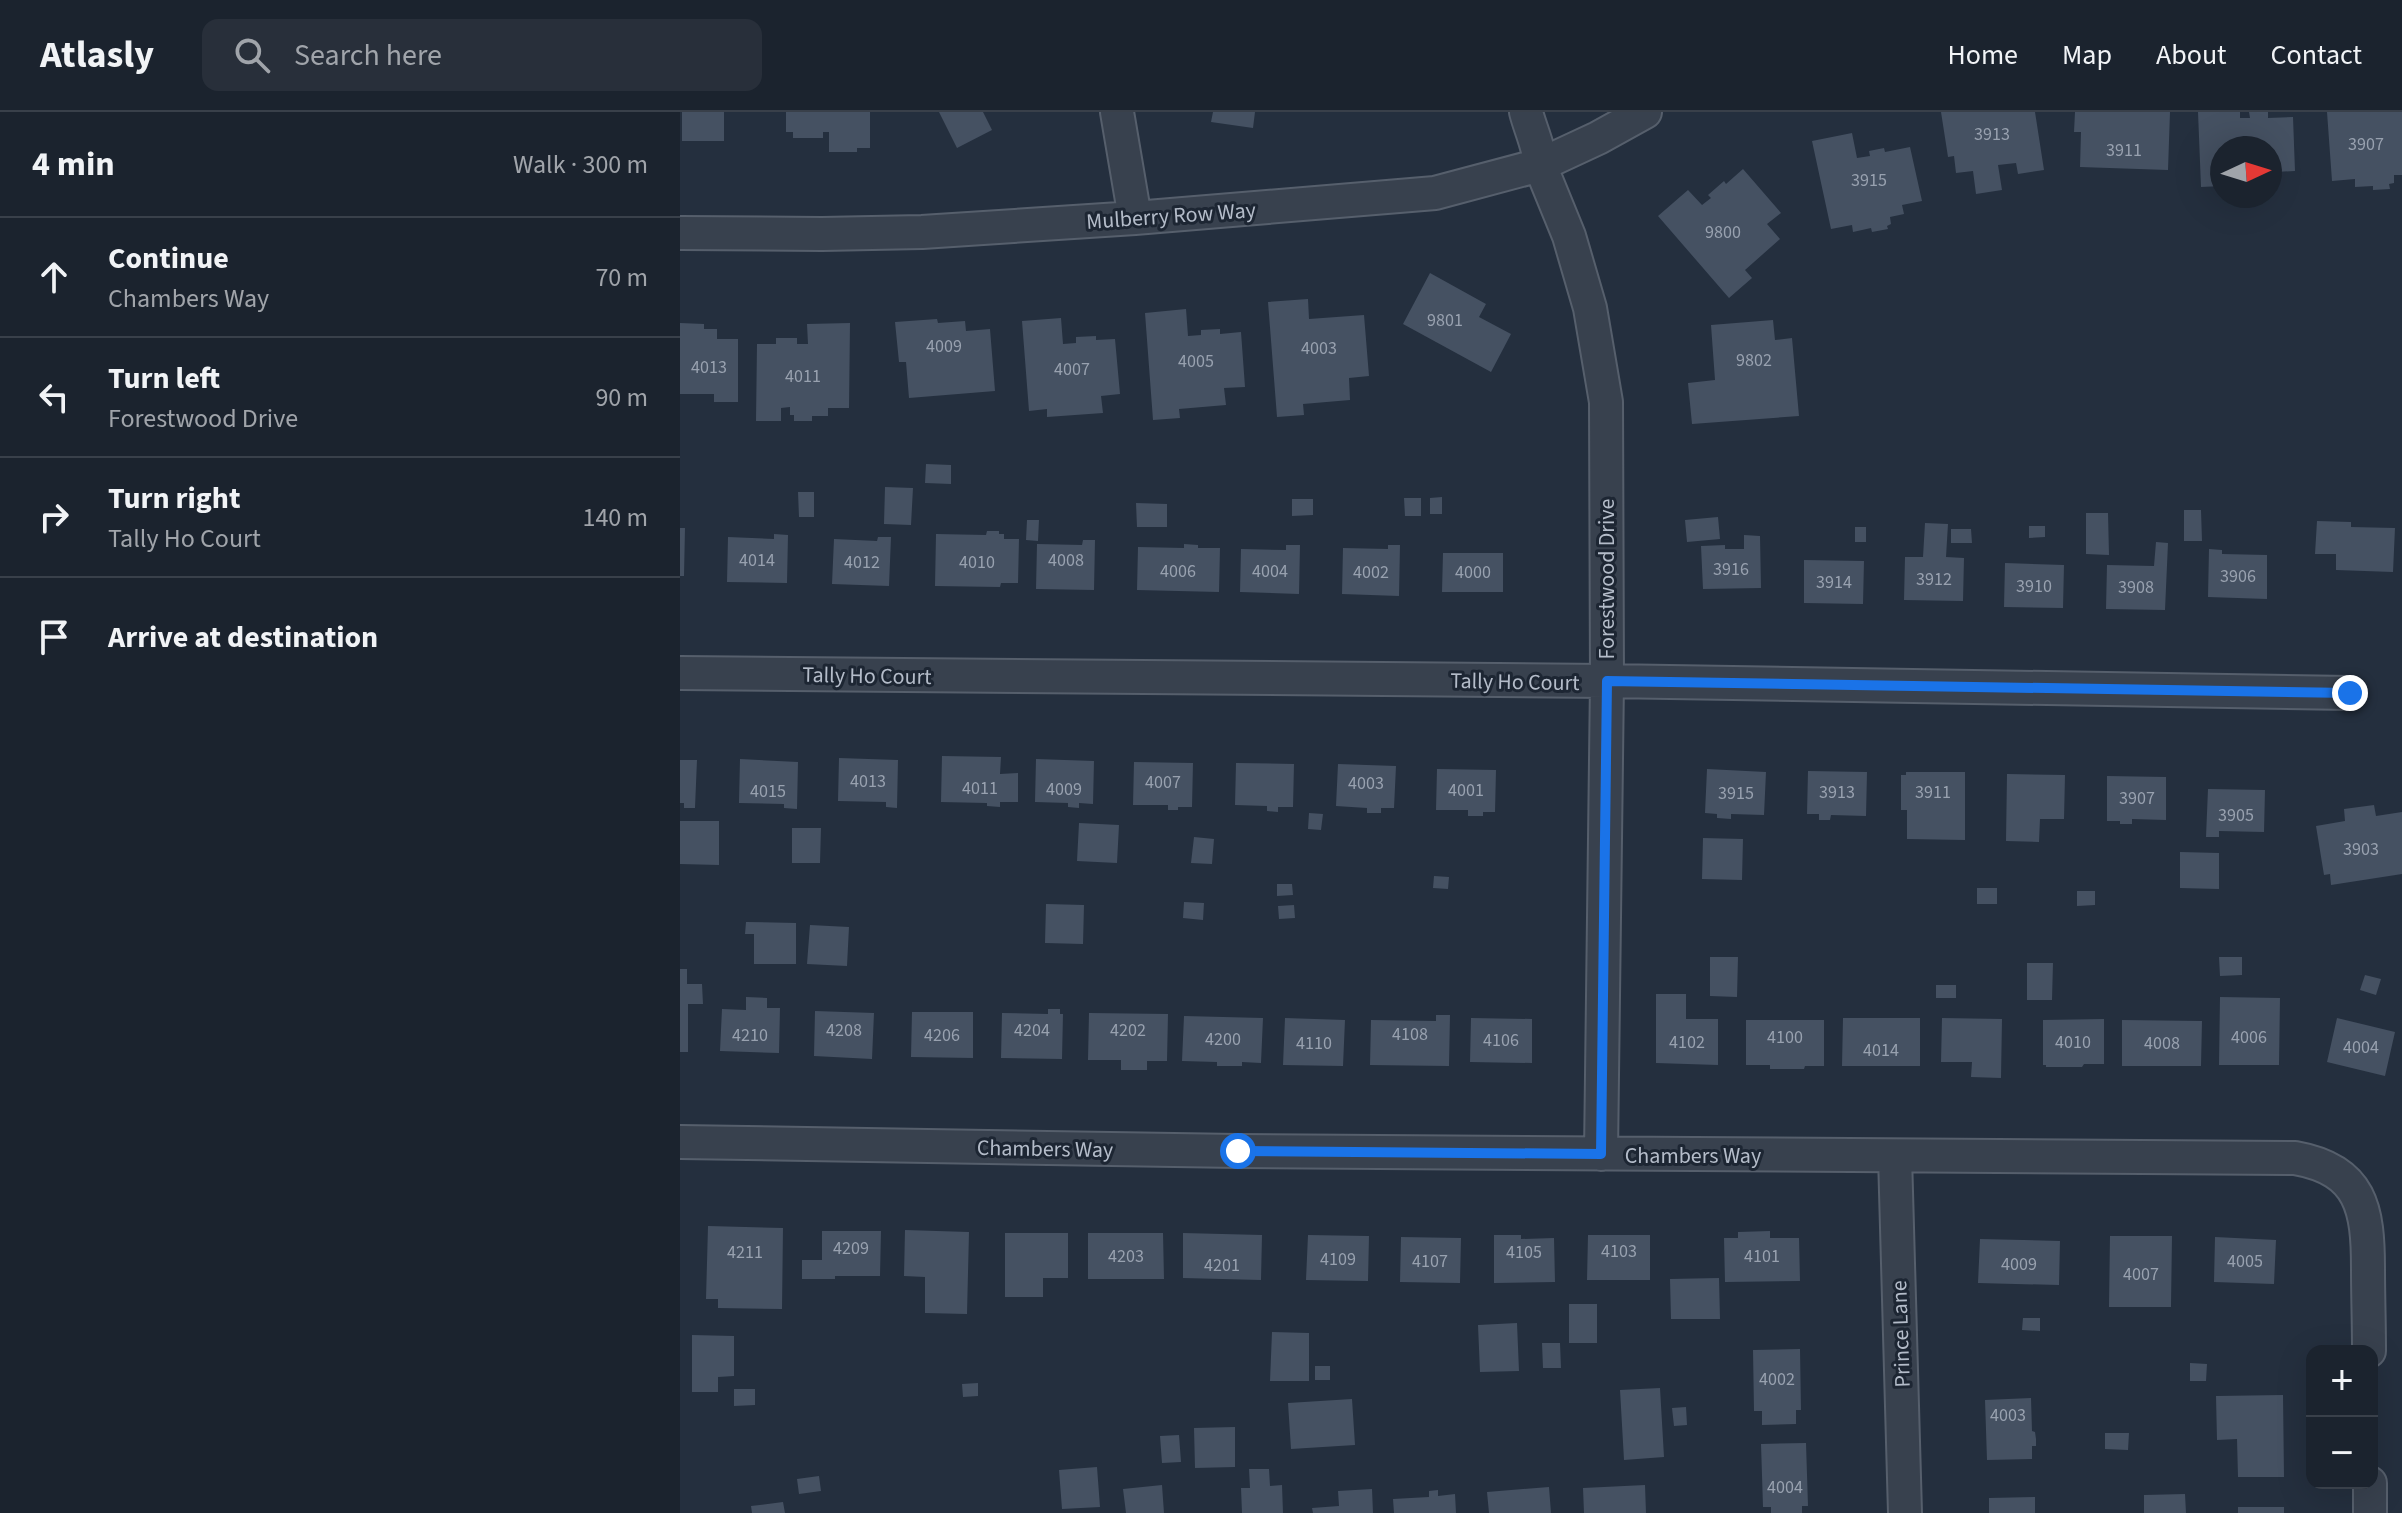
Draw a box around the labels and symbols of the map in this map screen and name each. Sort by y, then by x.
house number: 3913 [1974,122,2010,147]
house number: 3907 [2348,132,2384,157]
north arrow [2210,136,2282,208]
house number: 3911 [2106,138,2142,163]
house number: 3915 [1851,168,1887,193]
street label: Mulberry Row Way [1085,194,1258,238]
house number: 9800 [1705,220,1741,245]
house number: 9801 [1427,308,1463,333]
house number: 4009 [926,334,962,359]
house number: 4003 [1301,336,1337,361]
house number: 9802 [1736,348,1772,373]
house number: 4005 [1178,349,1214,374]
house number: 4013 [691,355,727,380]
house number: 4007 [1054,357,1090,382]
house number: 4011 [785,364,821,389]
street label: Forestwood Drive [1591,498,1623,659]
house number: 4014 [739,548,775,573]
house number: 4008 [1048,548,1084,573]
house number: 4012 [844,550,880,575]
house number: 4010 [959,550,995,575]
house number: 3916 [1713,557,1749,582]
house number: 4006 [1160,559,1196,584]
house number: 4004 [1252,559,1288,584]
house number: 4002 [1353,560,1389,585]
house number: 4000 [1455,560,1491,585]
house number: 3906 [2220,564,2256,589]
house number: 3912 [1916,567,1952,592]
house number: 3914 [1816,570,1852,595]
house number: 3910 [2016,574,2052,599]
house number: 3908 [2118,575,2154,600]
street label: Tally Ho Court [802,659,932,693]
street label: Tally Ho Court [1450,665,1580,699]
route end [2332,675,2368,711]
house number: 4013 [850,769,886,794]
house number: 4007 [1145,770,1181,795]
house number: 4003 [1348,771,1384,796]
house number: 4011 [962,776,998,801]
house number: 4009 [1046,777,1082,802]
house number: 4001 [1448,778,1484,803]
house number: 4015 [750,779,786,804]
house number: 3913 [1819,780,1855,805]
house number: 3911 [1915,780,1951,805]
house number: 3915 [1718,781,1754,806]
house number: 3907 [2119,786,2155,811]
house number: 3905 [2218,803,2254,828]
house number: 3903 [2343,837,2379,862]
house number: 4208 [826,1018,862,1043]
house number: 4204 [1014,1018,1050,1043]
house number: 4202 [1110,1018,1146,1043]
house number: 4108 [1392,1022,1428,1047]
house number: 4210 [732,1023,768,1048]
house number: 4206 [924,1023,960,1048]
house number: 4100 [1767,1025,1803,1050]
house number: 4006 [2231,1025,2267,1050]
house number: 4200 [1205,1027,1241,1052]
house number: 4106 [1483,1028,1519,1053]
house number: 4102 [1669,1030,1705,1055]
house number: 4010 [2055,1030,2091,1055]
house number: 4110 [1296,1031,1332,1056]
house number: 4008 [2144,1031,2180,1056]
house number: 4004 [2343,1035,2379,1060]
house number: 4014 [1863,1038,1899,1063]
street label: Chambers Way [977,1132,1114,1166]
route start [1220,1133,1256,1169]
street label: Chambers Way [1625,1140,1762,1172]
house number: 4209 [833,1236,869,1261]
house number: 4103 [1601,1239,1637,1264]
house number: 4211 [727,1240,763,1265]
house number: 4105 [1506,1240,1542,1265]
house number: 4203 [1108,1244,1144,1269]
house number: 4101 [1744,1244,1780,1269]
house number: 4109 [1320,1247,1356,1272]
house number: 4107 [1412,1249,1448,1274]
house number: 4005 [2227,1249,2263,1274]
house number: 4009 [2001,1252,2037,1277]
house number: 4201 [1204,1253,1240,1278]
house number: 4007 [2123,1262,2159,1287]
street label: Prince Lane [1883,1280,1919,1388]
house number: 4002 [1759,1367,1795,1392]
house number: 4003 [1990,1403,2026,1428]
house number: 4004 [1767,1475,1803,1500]

